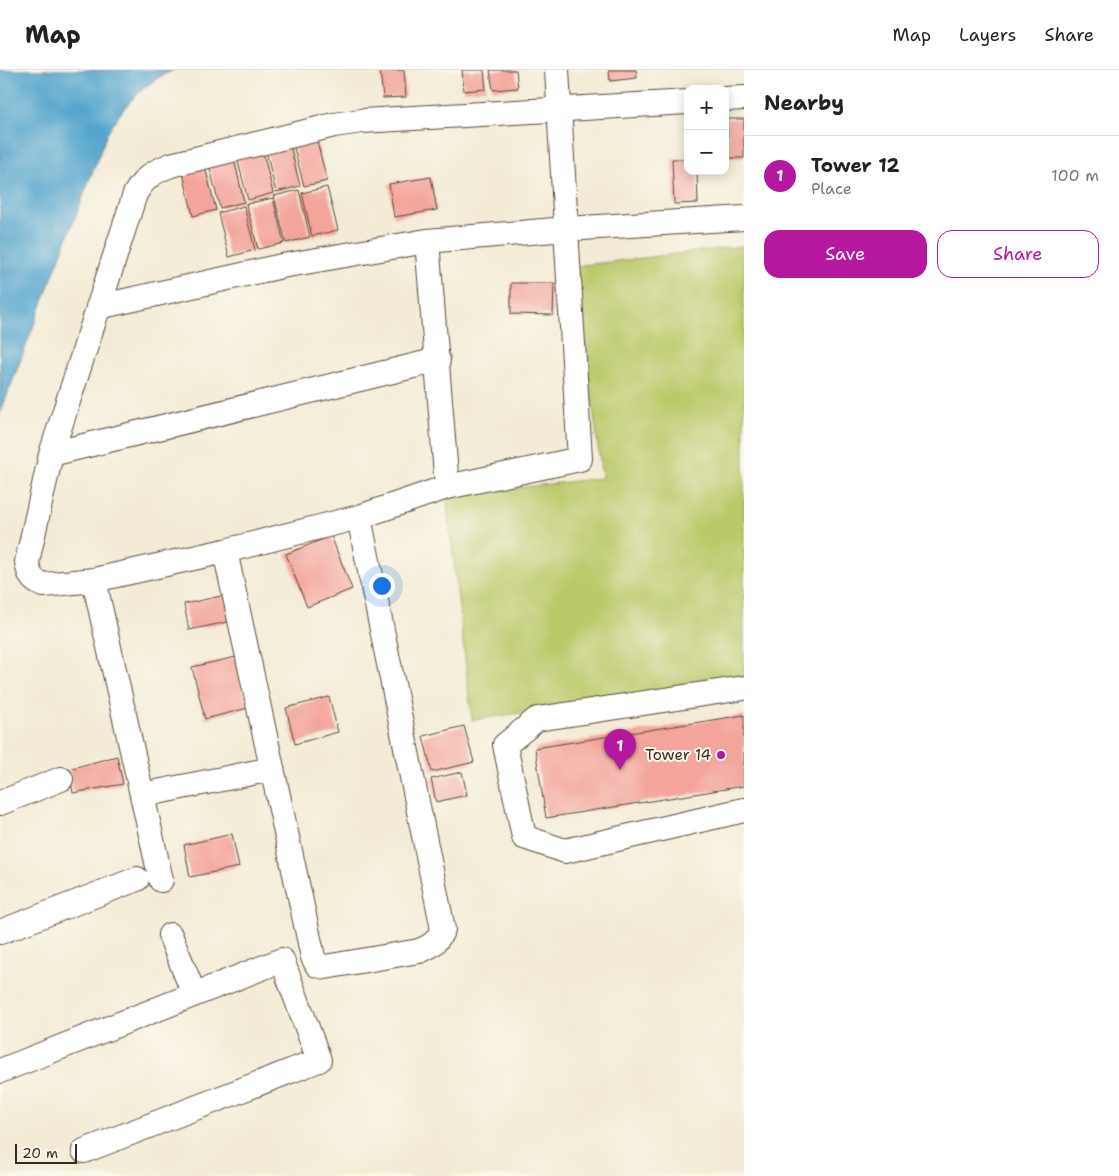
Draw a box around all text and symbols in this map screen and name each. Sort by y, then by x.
text: Map [25,19,81,51]
text: Map [893,23,931,47]
text: Layers [959,23,1016,47]
text: Share [1044,23,1094,47]
map controls [684,85,729,175]
button: + [684,85,729,130]
text: Nearby [764,89,844,117]
button: − [684,130,729,175]
text: Tower 12 [811,153,900,178]
text: 1 [776,165,784,186]
text: 100 m [1051,165,1099,186]
text: Place [811,178,852,199]
button: Save [764,230,927,278]
button: Share [937,230,1099,278]
your location [369,573,395,599]
pin: 1 [604,729,636,770]
place label: Tower 14 [645,745,711,765]
marker: Tower 14 [715,749,727,761]
scale bar [15,1141,78,1164]
text: 20 m [22,1144,58,1162]

